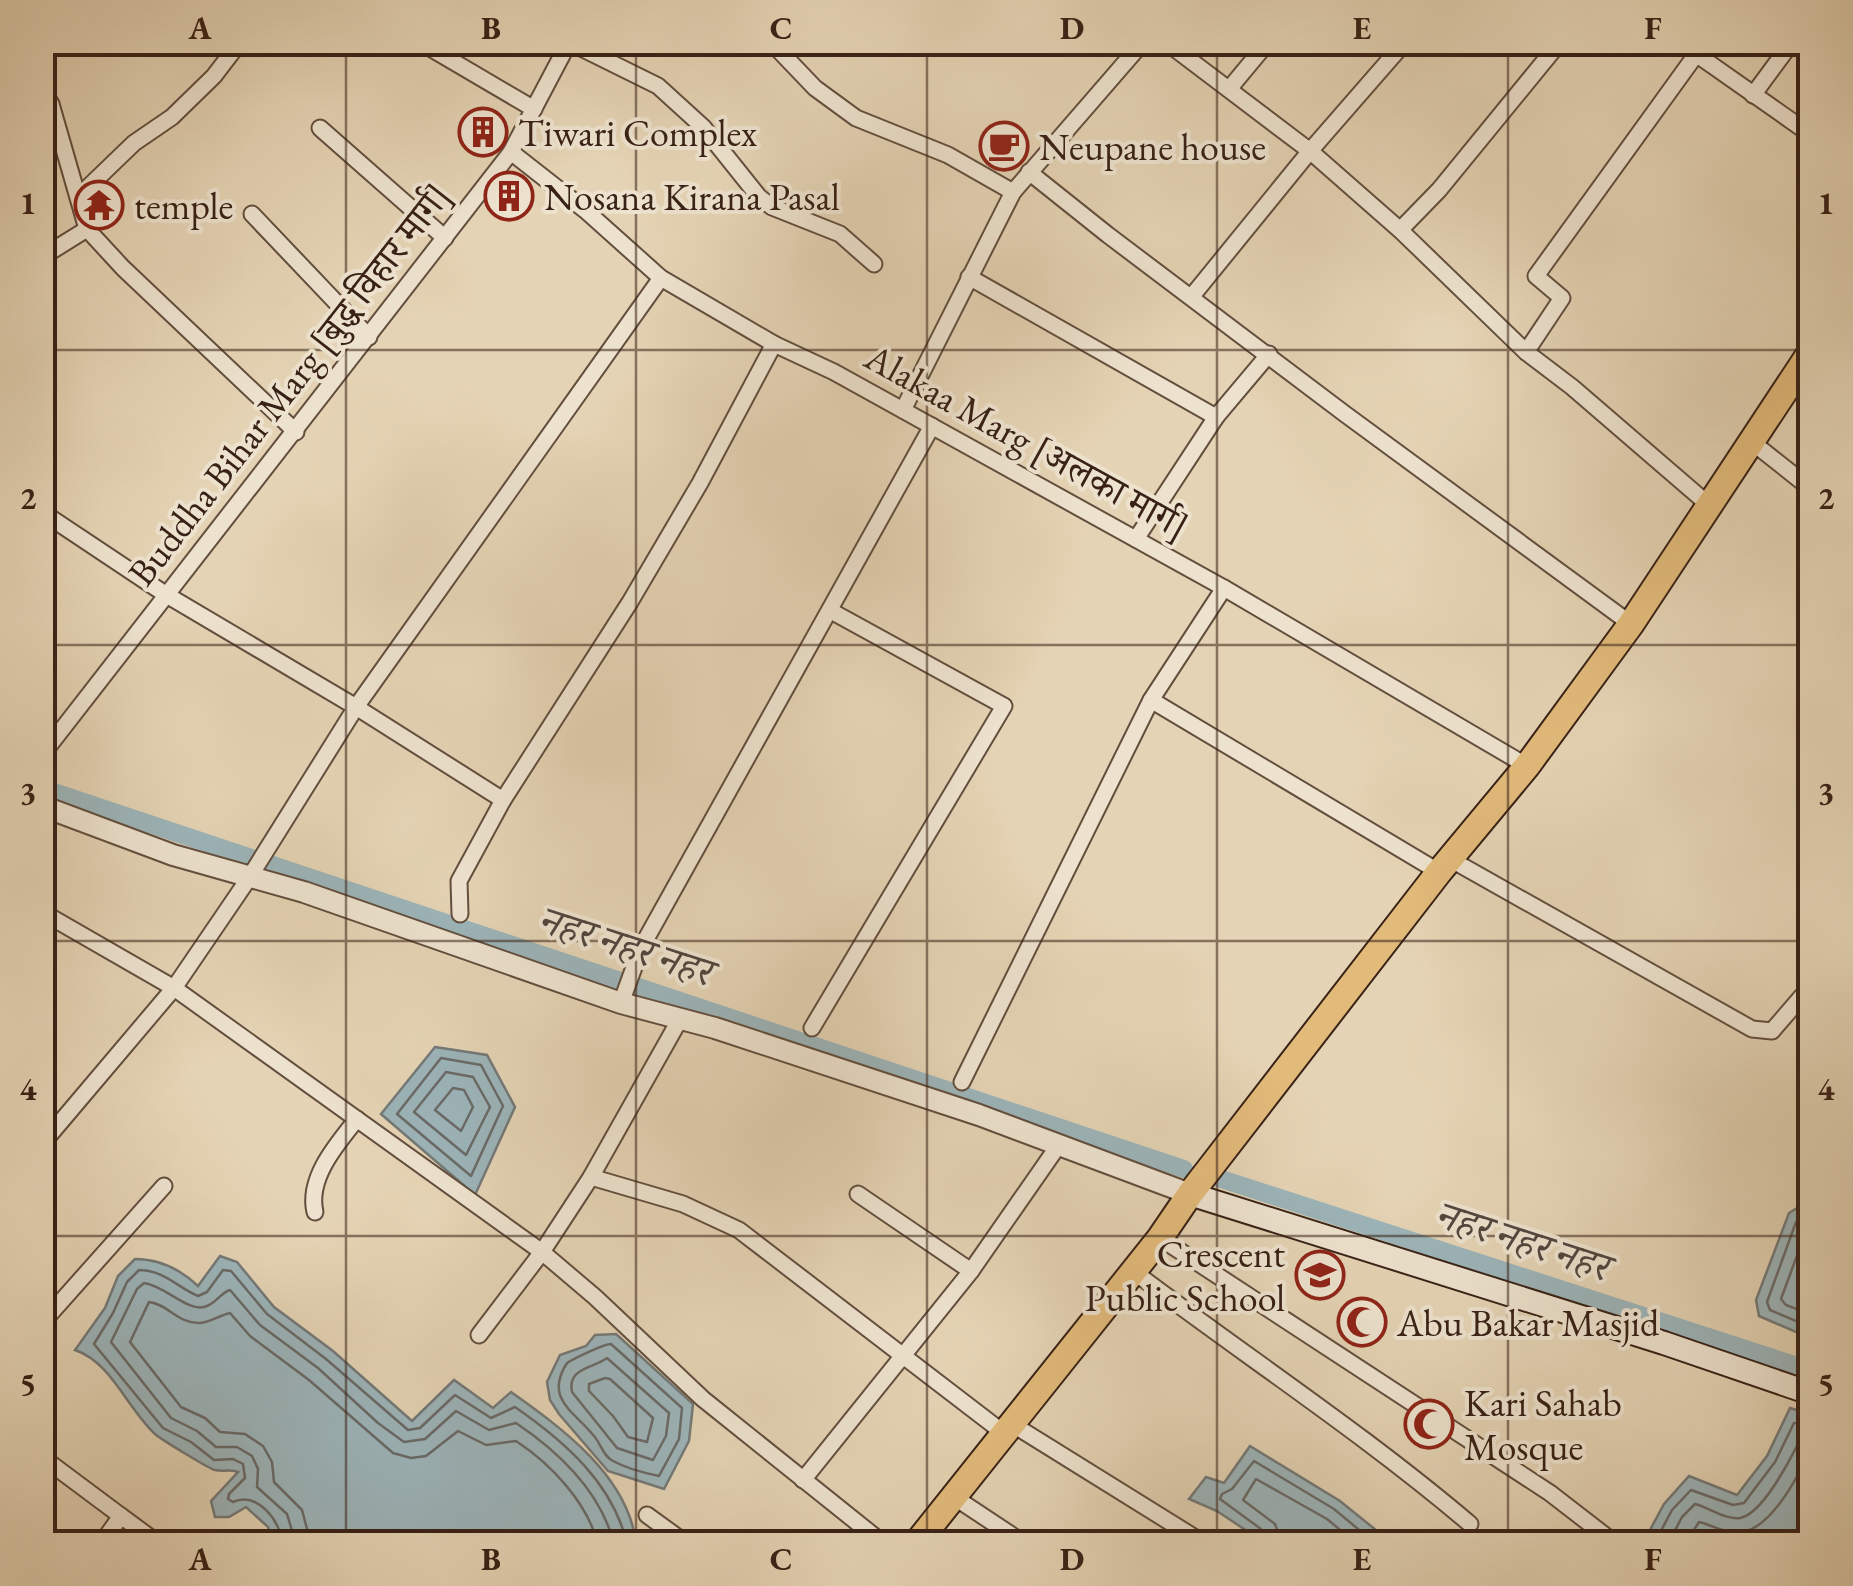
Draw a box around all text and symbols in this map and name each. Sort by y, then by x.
text: A [187,7,212,49]
text: B [481,7,501,49]
text: C [770,7,792,49]
text: D [1060,7,1084,49]
text: E [1353,7,1371,49]
text: F [1644,7,1662,49]
building icon: Tiwari Complex [457,106,509,158]
place label: Tiwari Complex [518,108,758,157]
cafe icon: Neupane house [978,120,1030,172]
place label: Neupane house [1039,122,1266,171]
building icon: Nosana Kirana Pasal [483,170,535,222]
place label: Nosana Kirana Pasal [544,172,840,221]
street label: Buddha Bihar Marg [बुद्ध विहार मार्ग] [116,173,462,595]
temple icon: temple [73,179,125,231]
place label: temple [134,181,233,230]
text: 1 [20,182,36,224]
text: 1 [1818,182,1834,224]
street label: Alakaa Marg [अलका मार्ग] [856,331,1197,550]
text: 2 [20,477,37,519]
text: 2 [1818,477,1835,519]
text: 3 [20,772,36,814]
text: 3 [1818,772,1834,814]
water label: नहर नहर नहर [532,893,726,1000]
text: 4 [20,1068,38,1110]
text: 4 [1818,1068,1836,1110]
water label: नहर नहर नहर [1429,1188,1623,1295]
place label: Crescent Public School [1085,1229,1285,1322]
school or university icon: Crescent Public School [1294,1249,1346,1301]
mosque icon: Abu Bakar Masjid [1336,1296,1388,1348]
place label: Abu Bakar Masjid [1396,1298,1660,1347]
text: 5 [20,1363,36,1405]
text: 5 [1818,1363,1834,1405]
place label: Kari Sahab Mosque [1464,1378,1622,1471]
mosque icon: Kari Sahab Mosque [1403,1398,1455,1450]
text: A [187,1538,212,1580]
text: B [481,1538,501,1580]
text: C [770,1538,792,1580]
text: D [1060,1538,1084,1580]
text: E [1353,1538,1371,1580]
text: F [1644,1538,1662,1580]

